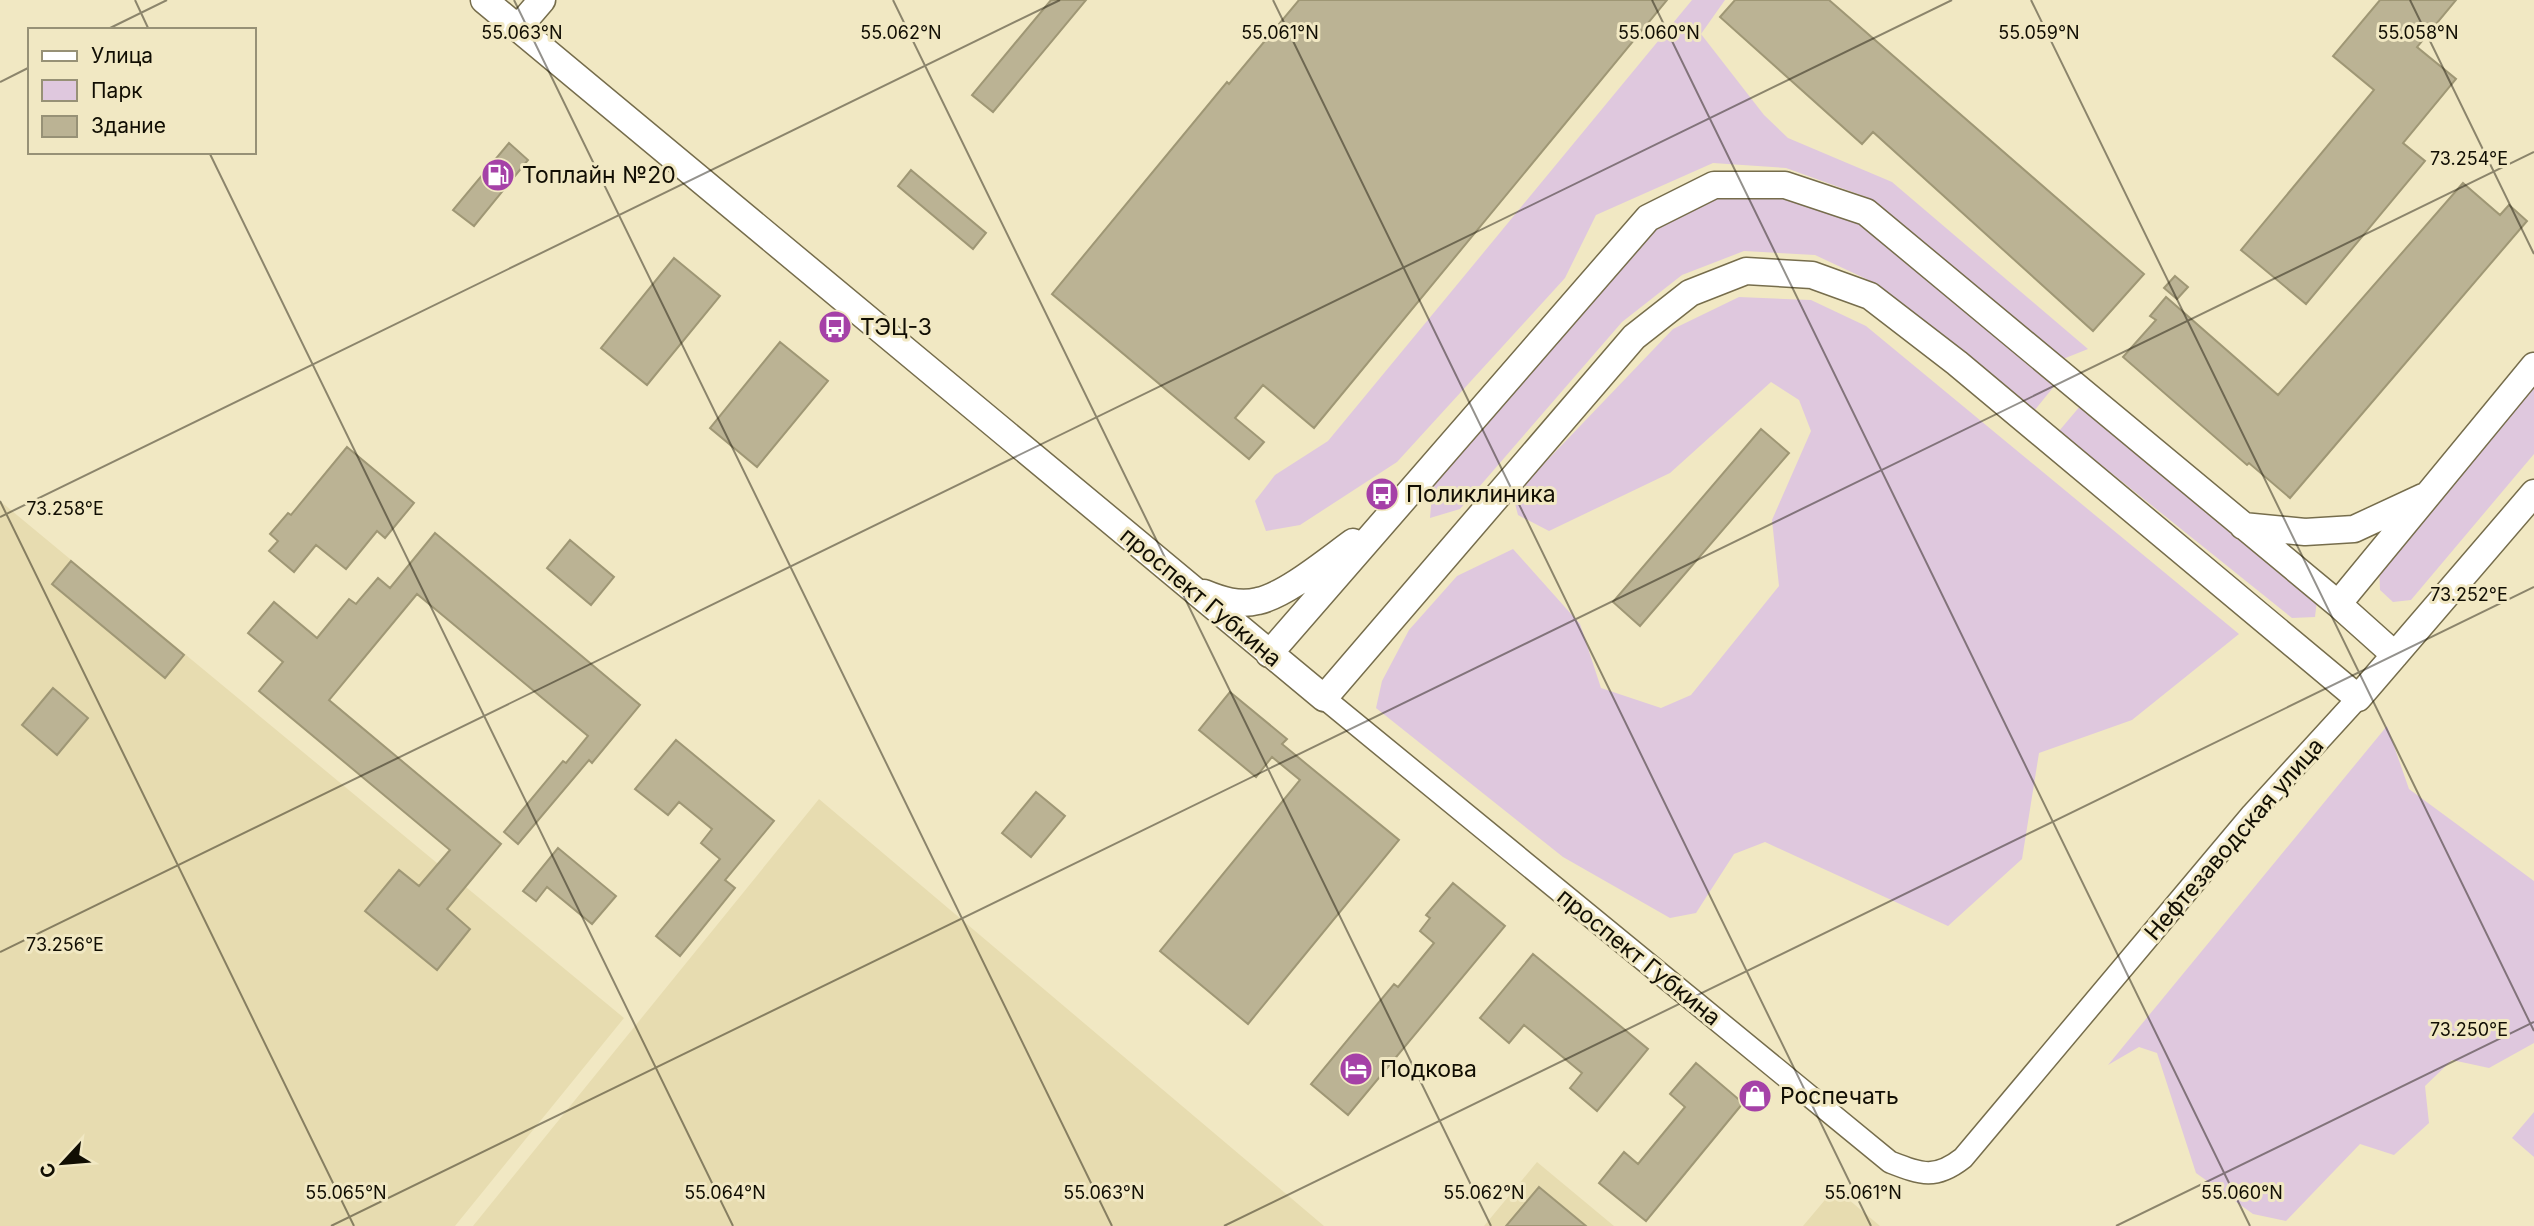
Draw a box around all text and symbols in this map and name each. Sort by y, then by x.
text: 55.063°N [481,22,563,43]
text: 55.062°N [860,22,942,43]
text: 55.061°N [1241,22,1319,43]
text: 55.060°N [1618,22,1700,43]
text: 55.059°N [1998,22,2080,43]
text: 55.058°N [2377,22,2459,43]
legend [28,28,256,154]
text: Улица [91,43,153,68]
text: Парк [91,78,143,103]
text: Здание [91,113,166,138]
text: 73.254°E [2430,148,2508,169]
fuel station icon: Топлайн №20 [479,156,517,194]
place label: Топлайн №20 [522,161,676,189]
bus stop icon: ТЭЦ-3 [816,308,854,346]
place label: ТЭЦ-3 [860,313,932,341]
bus stop icon: Поликлиника [1363,475,1401,513]
place label: Поликлиника [1406,480,1556,508]
text: 73.258°E [26,498,104,519]
street label: проспект Губкина [1115,521,1287,673]
text: 73.252°E [2430,584,2508,605]
street label: Нефтезаводская улица [2139,732,2329,946]
street label: проспект Губкина [1552,883,1726,1031]
text: 73.256°E [26,934,104,955]
text: 73.250°E [2430,1019,2508,1040]
hotel icon: Подкова [1337,1050,1375,1088]
place label: Подкова [1380,1055,1477,1083]
shop icon: Роспечать [1736,1077,1774,1115]
place label: Роспечать [1780,1082,1899,1110]
north arrow [28,1128,98,1198]
text: С [35,1159,62,1182]
text: 55.065°N [305,1182,387,1203]
text: 55.064°N [684,1182,766,1203]
text: 55.063°N [1063,1182,1145,1203]
text: 55.062°N [1443,1182,1525,1203]
text: 55.061°N [1824,1182,1902,1203]
text: 55.060°N [2201,1182,2283,1203]

